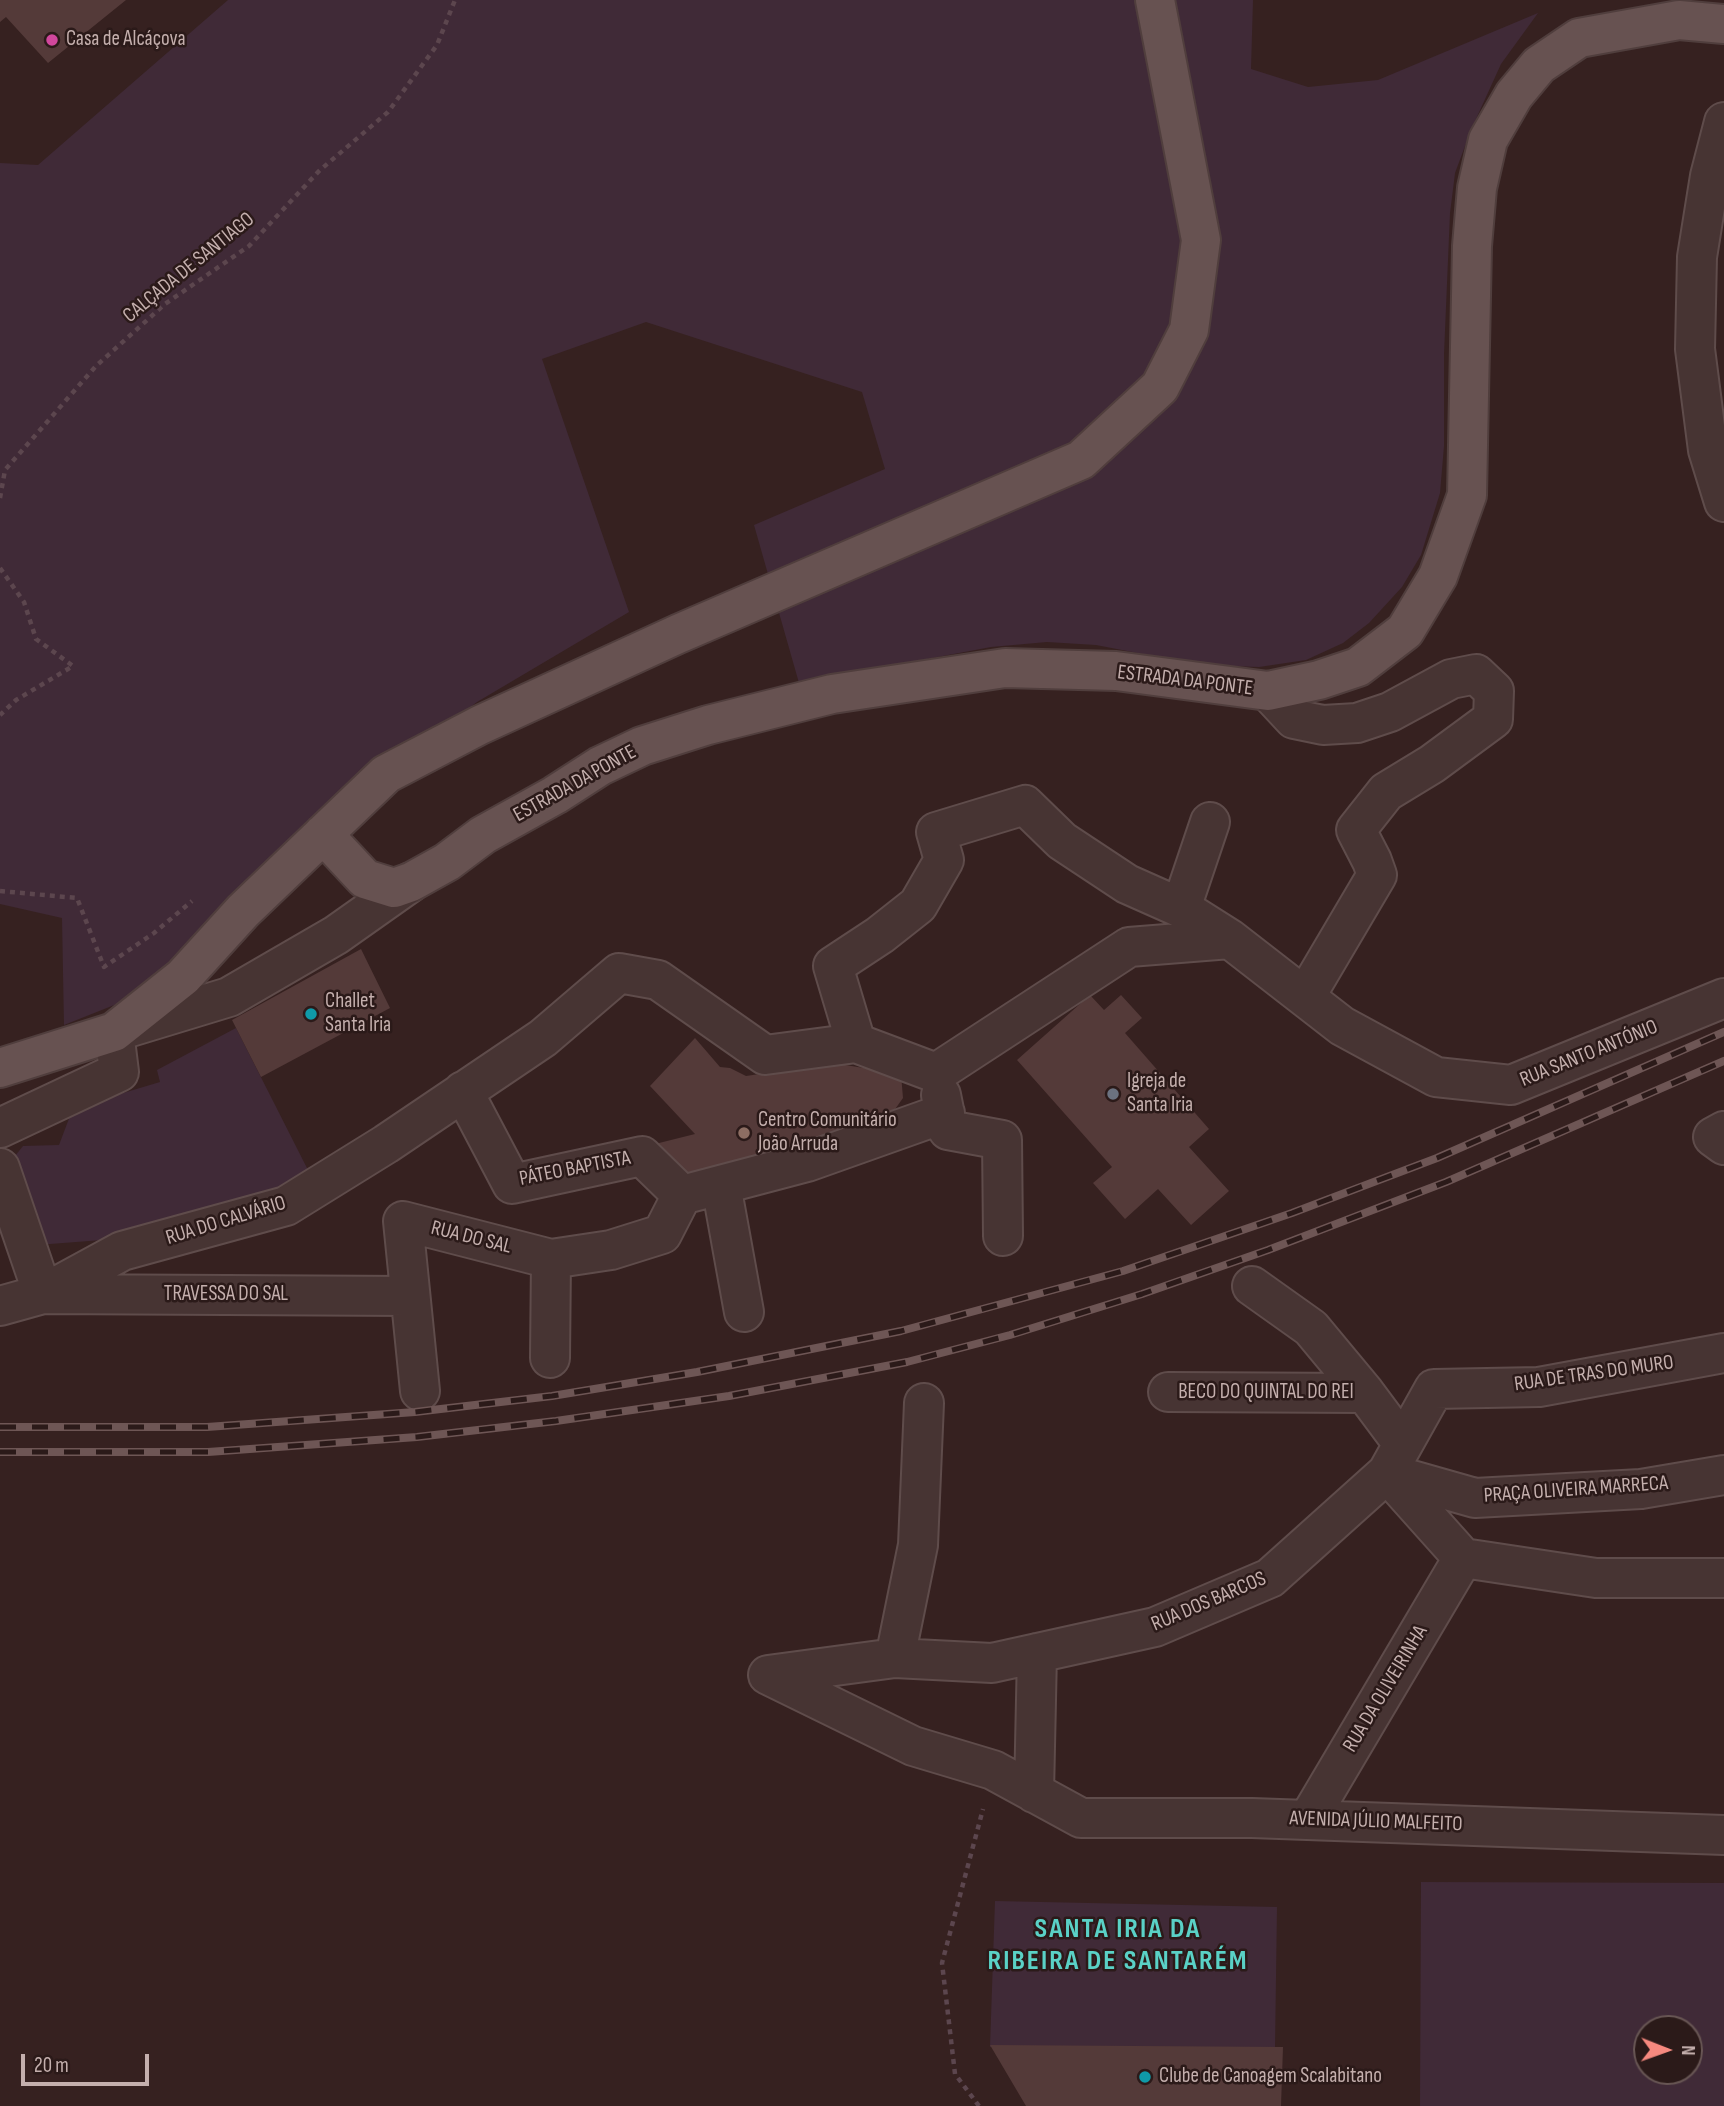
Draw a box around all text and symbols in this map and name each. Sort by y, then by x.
place label: Casa de Alcáçova [66,27,185,53]
marker: Casa de Alcáçova [44,32,60,48]
street label: CALÇADA DE SANTIAGO [118,207,260,329]
street label: ESTRADA DA PONTE [1116,660,1254,702]
street label: ESTRADA DA PONTE [509,740,641,828]
place label: Challet Santa Iria [325,989,391,1039]
marker: Challet Santa Iria [303,1006,319,1022]
street label: RUA SANTO ANTÓNIO [1516,1015,1662,1093]
place label: Igreja de Santa Iria [1127,1069,1193,1119]
marker: Igreja de Santa Iria [1105,1086,1121,1102]
place label: Centro Comunitário João Arruda [758,1108,897,1158]
marker: Centro Comunitário João Arruda [736,1125,752,1141]
street label: PÁTEO BAPTISTA [517,1146,633,1192]
street label: RUA DO CALVÁRIO [163,1191,289,1251]
street label: RUA DO SAL [428,1216,514,1260]
street label: TRAVESSA DO SAL [164,1282,288,1308]
street label: RUA DE TRAS DO MURO [1513,1350,1675,1398]
street label: BECO DO QUINTAL DO REI [1178,1380,1354,1406]
street label: PRAÇA OLIVEIRA MARRECA [1483,1471,1669,1509]
street label: RUA DOS BARCOS [1148,1567,1270,1637]
street label: RUA DA OLIVEIRINHA [1338,1621,1434,1757]
street label: AVENIDA JÚLIO MALFEITO [1289,1806,1463,1838]
district label: SANTA IRIA DA RIBEIRA DE SANTARÉM [990,1913,1246,1979]
north arrow [1633,2015,1703,2085]
scale bar [24,2039,152,2084]
text: N [1676,2045,1699,2056]
text: 20 m [34,2053,69,2078]
place label: Clube de Canoagem Scalabitano [1159,2064,1382,2090]
marker: Clube de Canoagem Scalabitano [1137,2069,1153,2085]

